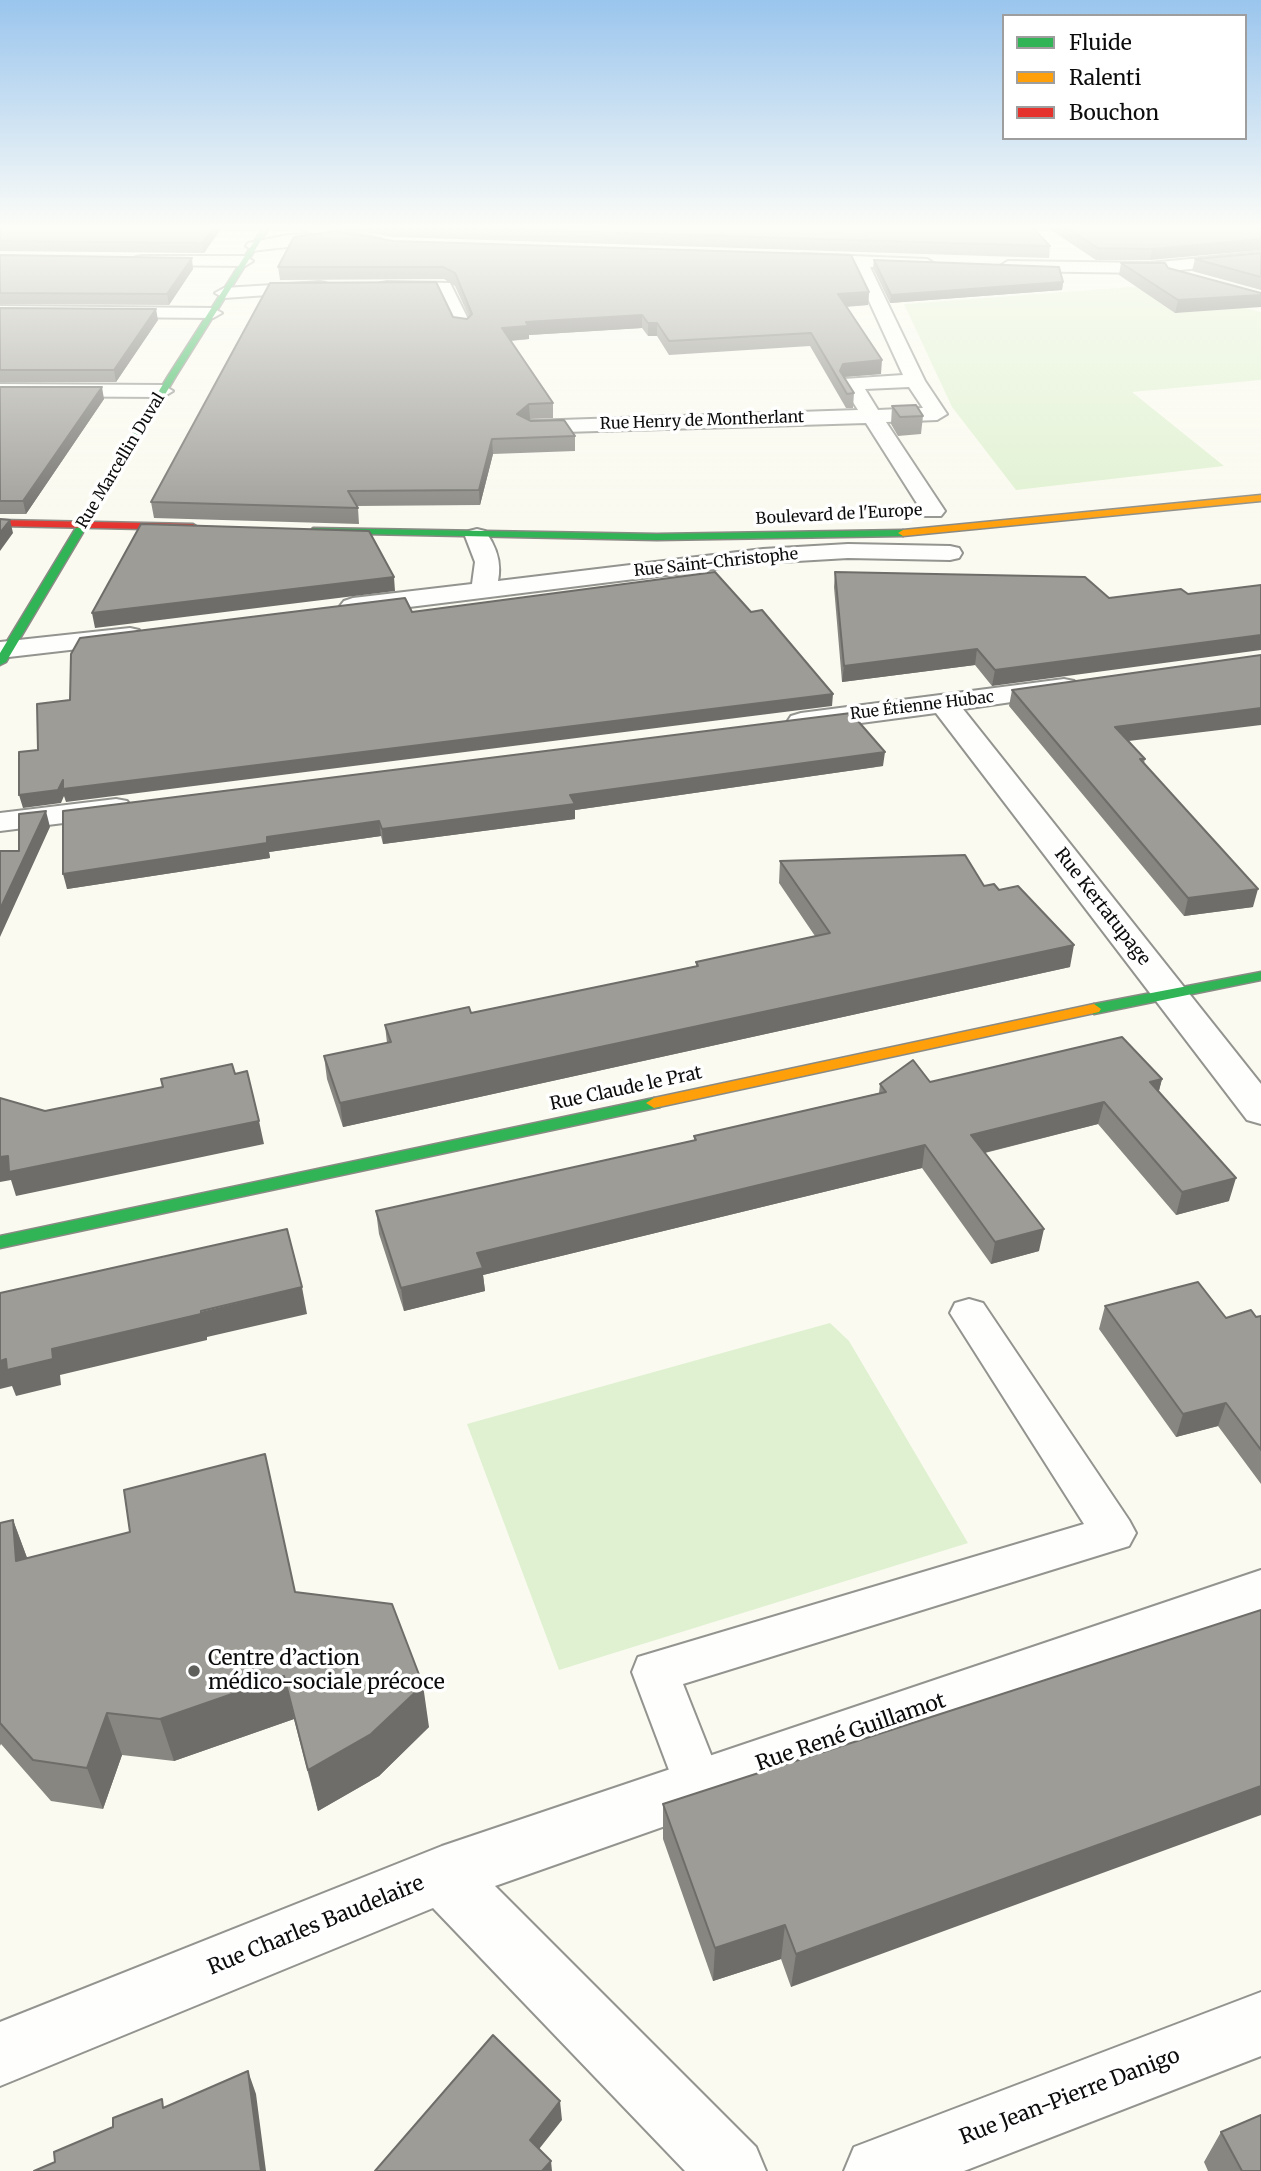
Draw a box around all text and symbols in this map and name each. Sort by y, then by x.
legend [1002,14,1247,140]
text: Fluide [1069,29,1132,56]
text: Ralenti [1069,64,1141,91]
text: Bouchon [1069,99,1159,126]
street label: Rue Marcellin Duval [73,390,169,532]
street label: Rue Henry de Montherlant [600,408,804,434]
street label: Boulevard de l'Europe [755,501,923,529]
street label: Rue Saint-Christophe [633,545,799,581]
street label: Rue Étienne Hubac [849,688,995,724]
street label: Rue Kertatupage [1049,844,1155,970]
street label: Rue Claude le Prat [548,1062,704,1116]
place label: Centre d’action médico-sociale précoce [208,1646,445,1696]
marker: Centre d’action médico-sociale précoce [186,1663,202,1679]
street label: Rue René Guillamot [753,1689,949,1777]
street label: Rue Charles Baudelaire [204,1871,428,1981]
street label: Rue Jean-Pierre Danigo [956,2043,1184,2151]

